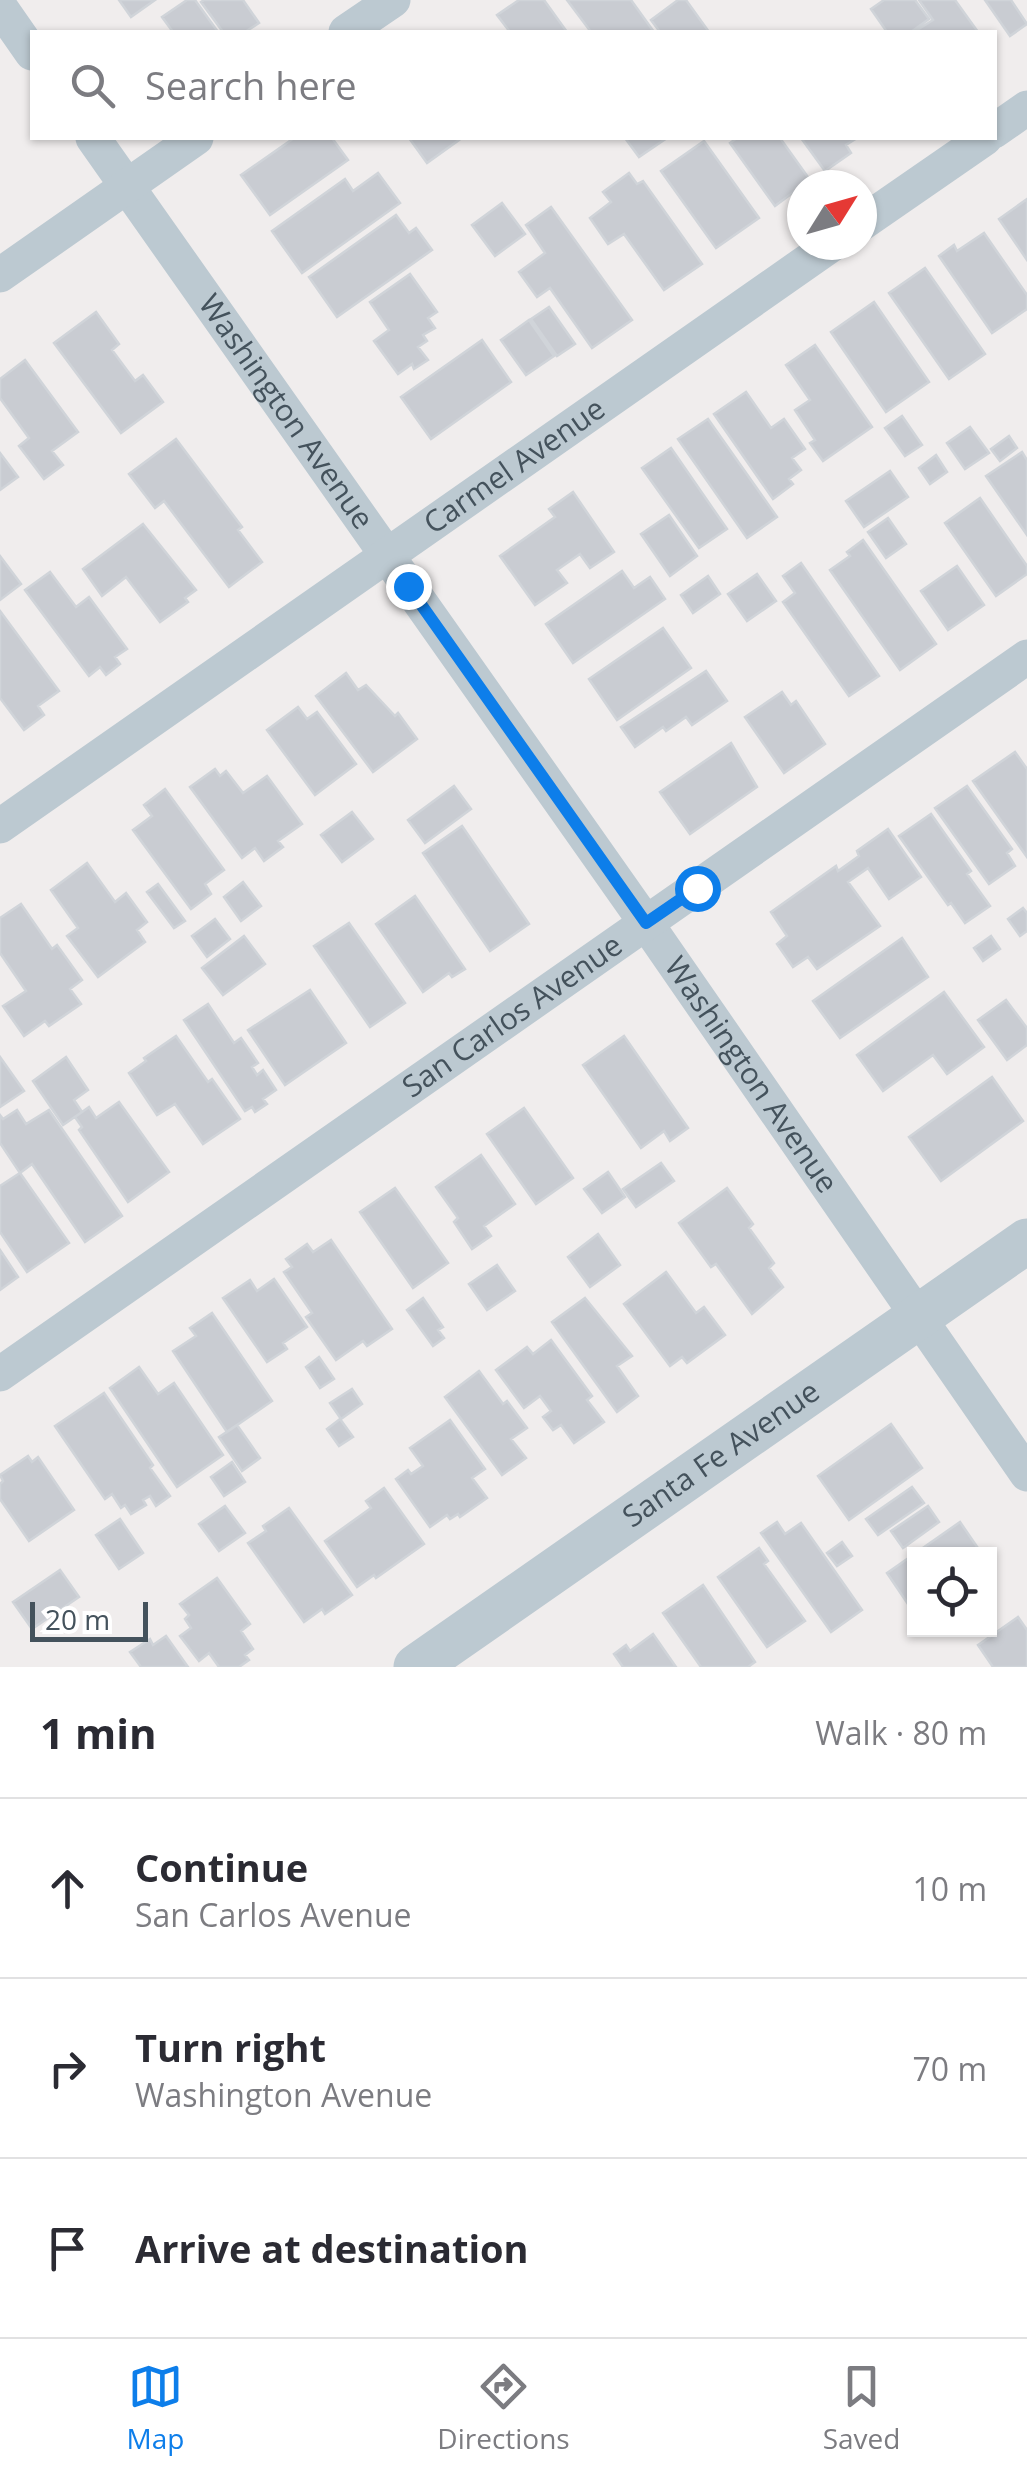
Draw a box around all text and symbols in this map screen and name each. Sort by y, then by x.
search box [30,30,997,140]
icon: search [65,58,120,113]
text: Search here [145,59,357,111]
north arrow [787,170,877,260]
street label: Washington Avenue [190,285,384,537]
street label: Carmel Avenue [415,387,613,543]
route end [386,564,432,610]
route start [675,866,721,912]
street label: San Carlos Avenue [394,924,630,1106]
street label: Washington Avenue [656,948,848,1200]
street label: Santa Fe Avenue [614,1370,827,1536]
map controls [907,1547,997,1637]
button: locate [907,1547,997,1637]
scale bar [30,1597,148,1642]
text: 20 m [45,1600,110,1638]
text: 1 min [40,1704,157,1761]
text: Walk · 80 m [815,1711,987,1754]
text: Continue [135,1841,308,1893]
icon: ahead [40,1861,95,1916]
text: 10 m [912,1867,987,1910]
text: San Carlos Avenue [135,1893,412,1936]
text: Turn right [135,2021,326,2073]
icon: right [40,2041,95,2096]
text: 70 m [912,2047,987,2090]
text: Washington Avenue [135,2073,432,2116]
icon: arrive [40,2221,95,2276]
text: Arrive at destination [135,2222,529,2274]
tab: Map [126,2359,184,2457]
tab: Directions [437,2359,570,2457]
tab: Saved [823,2359,900,2457]

